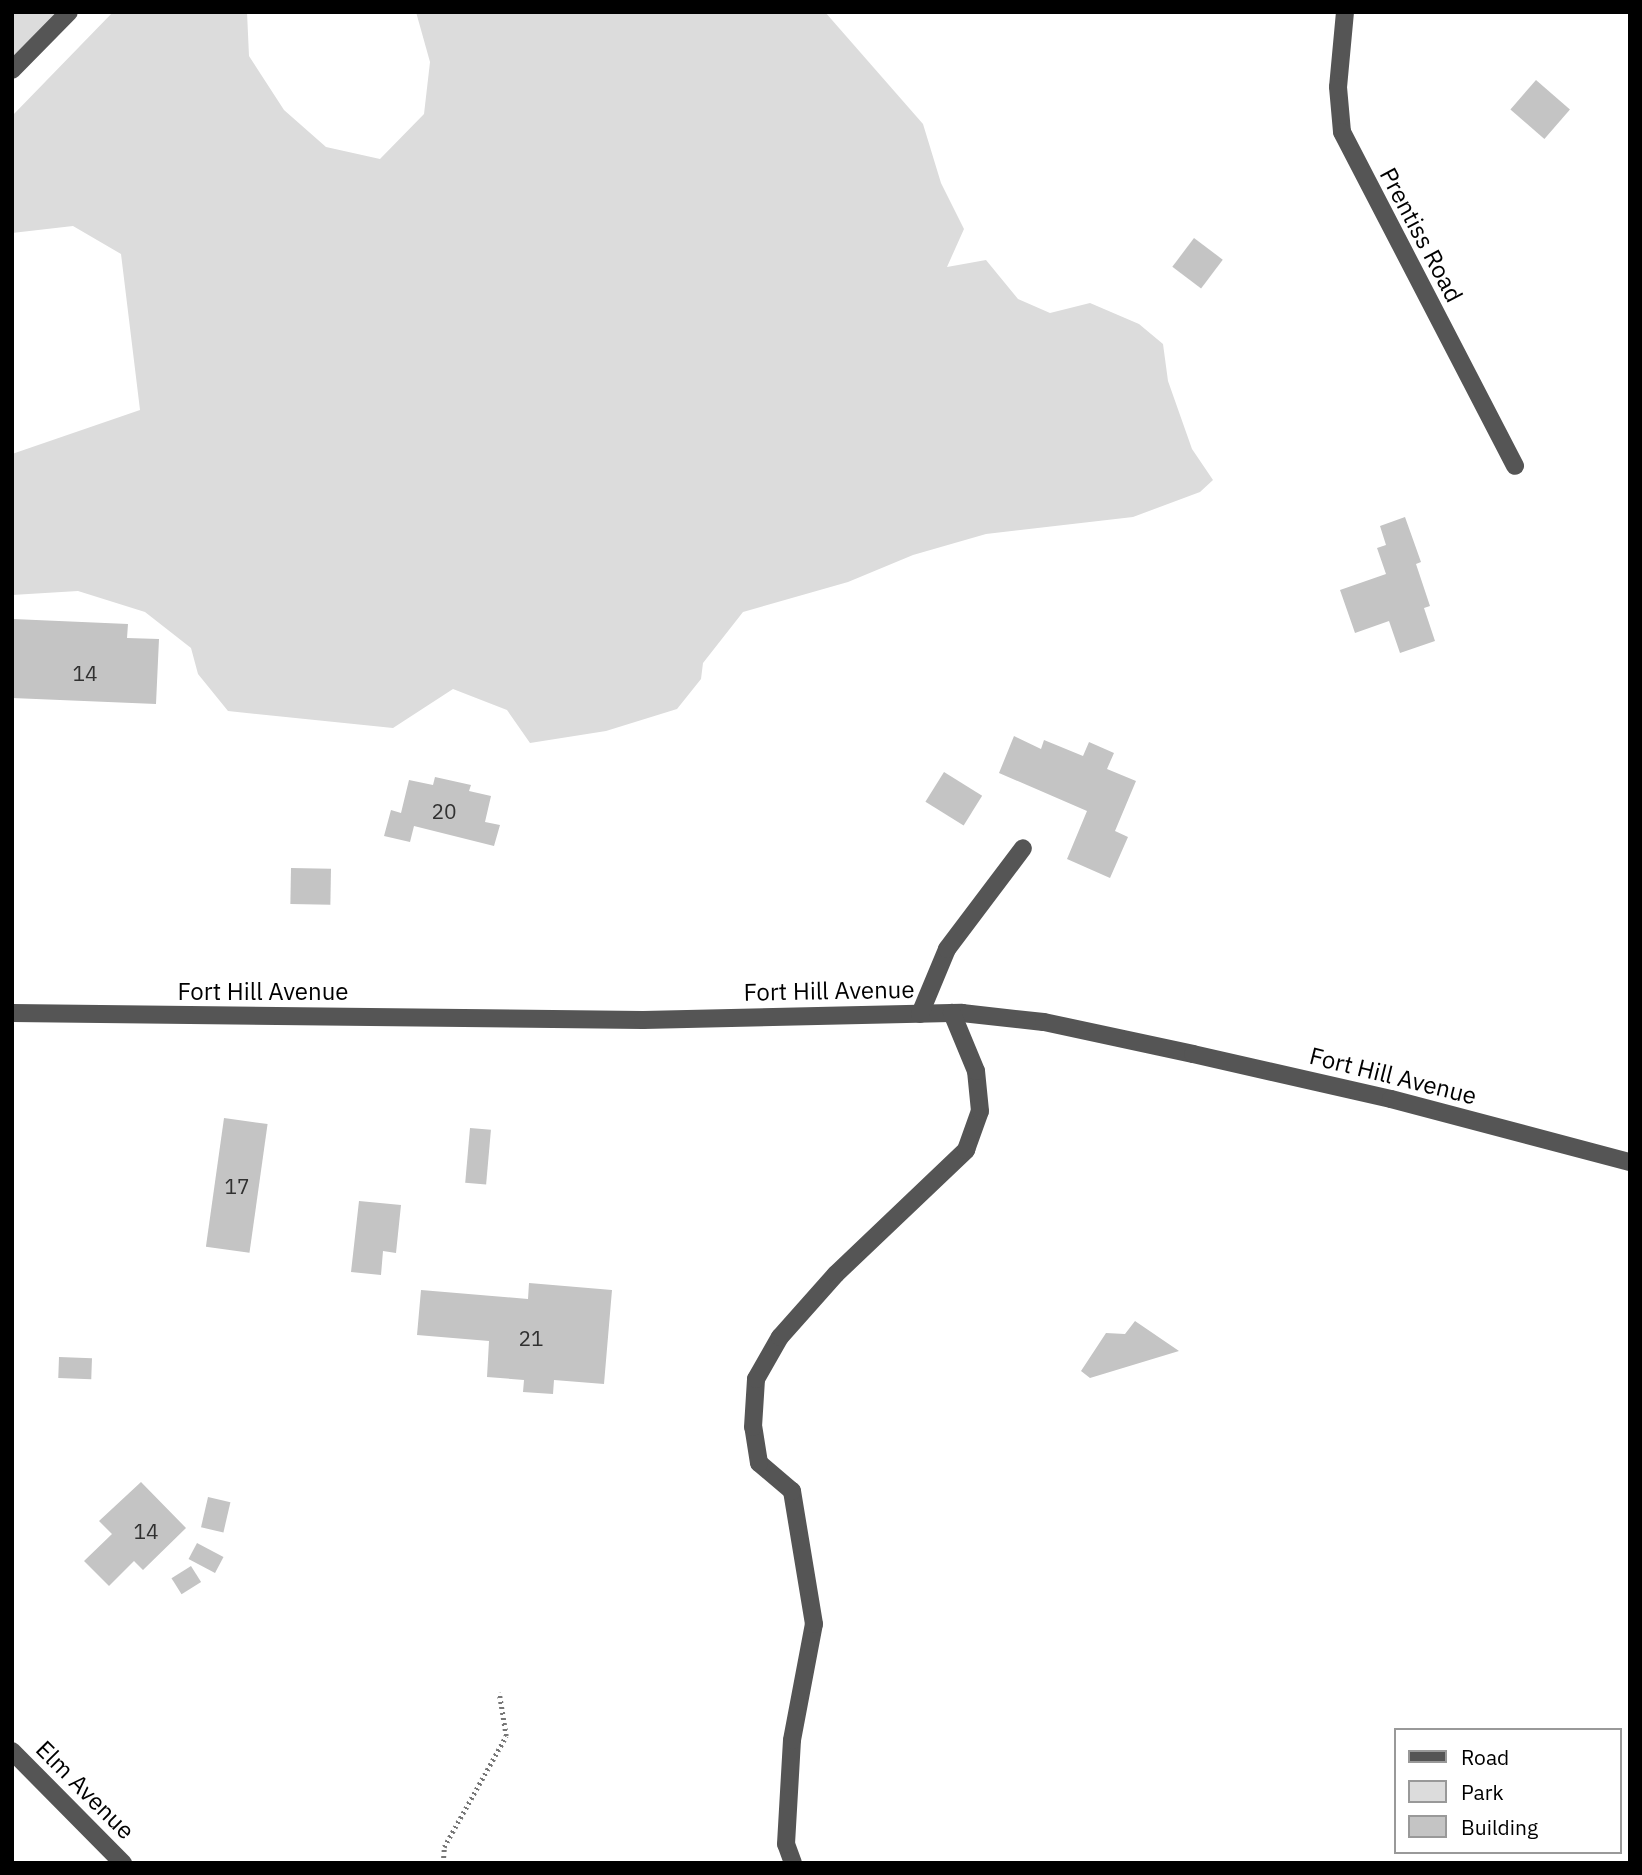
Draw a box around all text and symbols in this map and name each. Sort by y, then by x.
street label: Prentiss Road [1373,163,1469,307]
house number: 14 [72,660,98,686]
house number: 20 [431,798,457,824]
street label: Fort Hill Avenue [743,975,915,1007]
street label: Fort Hill Avenue [178,978,348,1006]
street label: Fort Hill Avenue [1307,1041,1479,1111]
house number: 17 [224,1173,250,1199]
house number: 21 [518,1325,544,1351]
house number: 14 [133,1518,159,1544]
legend [1394,1728,1621,1854]
street label: Elm Avenue [30,1735,140,1845]
text: Road [1461,1743,1509,1771]
text: Park [1461,1778,1504,1806]
text: Building [1461,1813,1538,1841]

